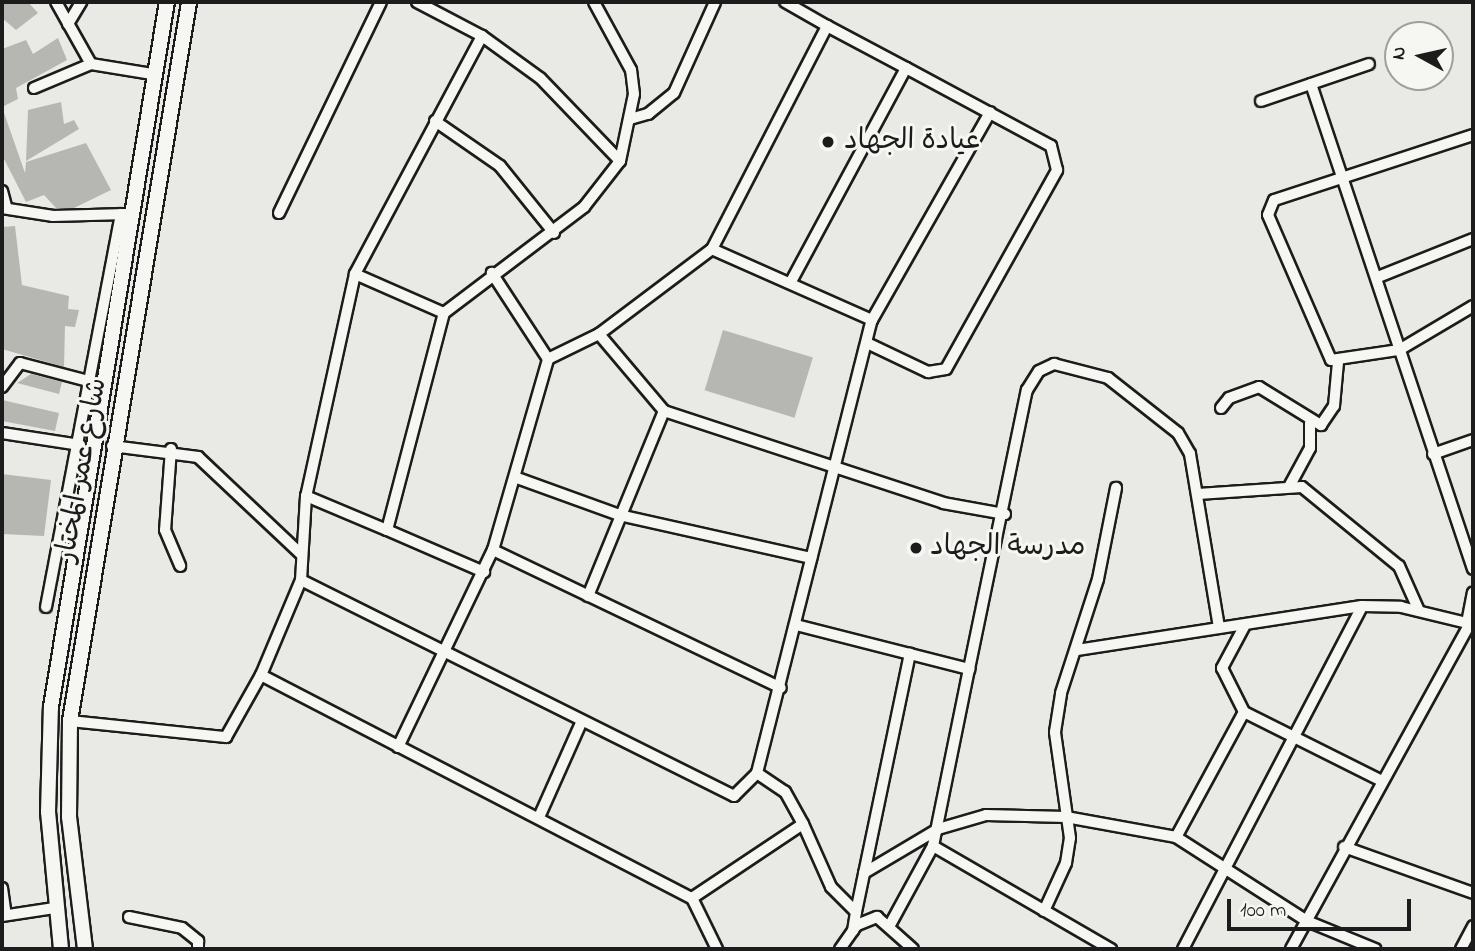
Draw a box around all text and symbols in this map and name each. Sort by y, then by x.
north arrow [1384,21,1454,91]
text: N [1385,45,1414,62]
place label: عيادة الجهاد [844,125,980,159]
marker: عيادة الجهاد [818,132,838,152]
street label: شارع عمر المختار [50,375,116,565]
place label: مدرسة الجهاد [930,531,1085,565]
marker: مدرسة الجهاد [908,540,924,556]
scale bar [1230,884,1414,928]
text: 100 m [1240,896,1286,926]

